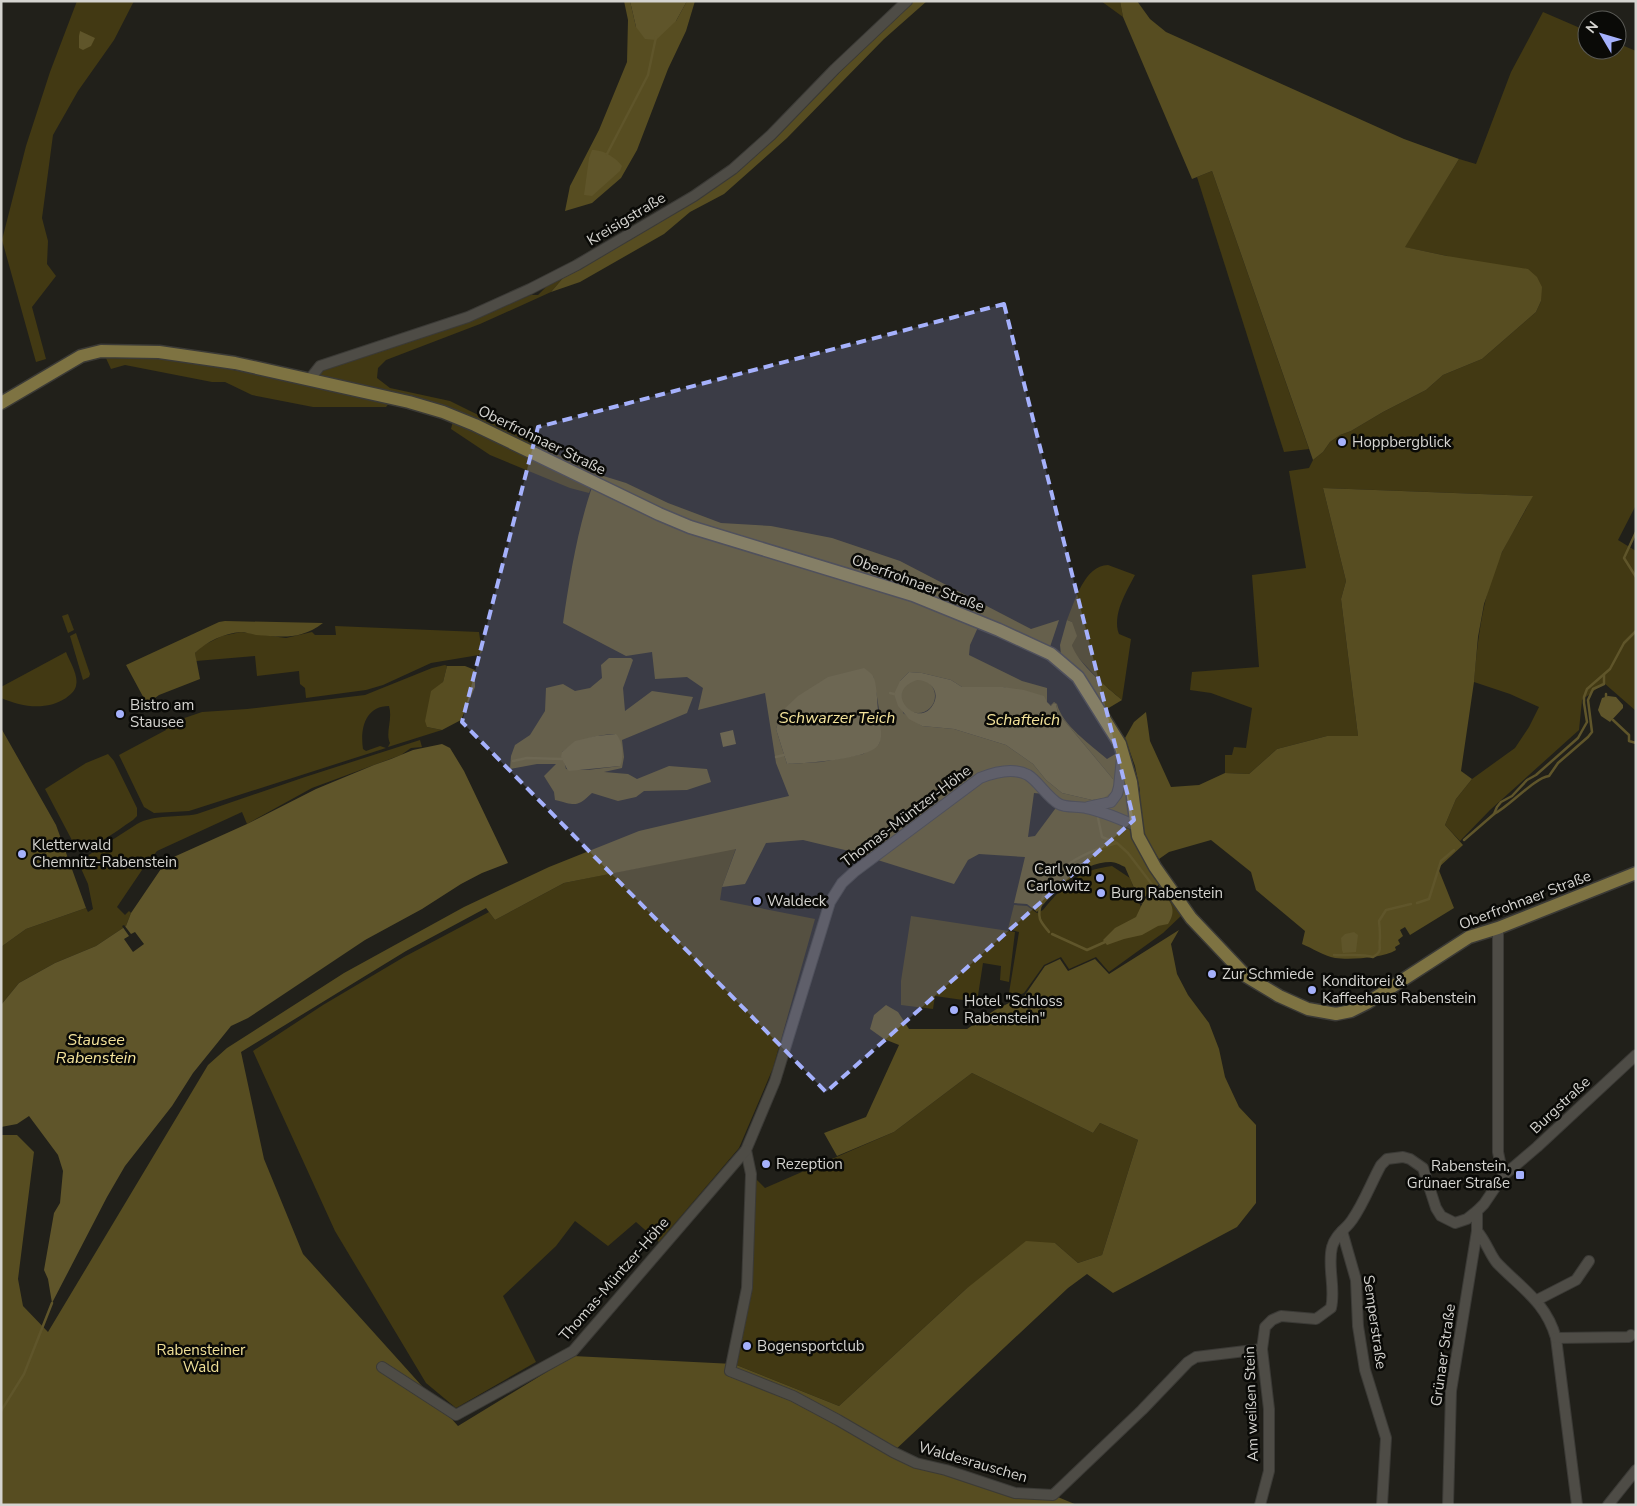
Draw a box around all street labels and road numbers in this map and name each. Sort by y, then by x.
street label: Kreisigstraße [583,188,669,250]
street label: Oberfrohnaer Straße [475,400,609,480]
street label: Oberfrohnaer Straße [849,550,987,616]
street label: Thomas-Müntzer-Höhe [837,761,975,871]
street label: Oberfrohnaer Straße [1456,866,1594,934]
street label: Burgstraße [1526,1072,1594,1138]
street label: Thomas-Müntzer-Höhe [555,1213,673,1345]
street label: Semperstraße [1358,1274,1392,1370]
street label: Grünaer Straße [1426,1302,1460,1408]
street label: Am weißen Stein [1239,1346,1263,1462]
street label: Waldesrauschen [916,1437,1030,1487]

